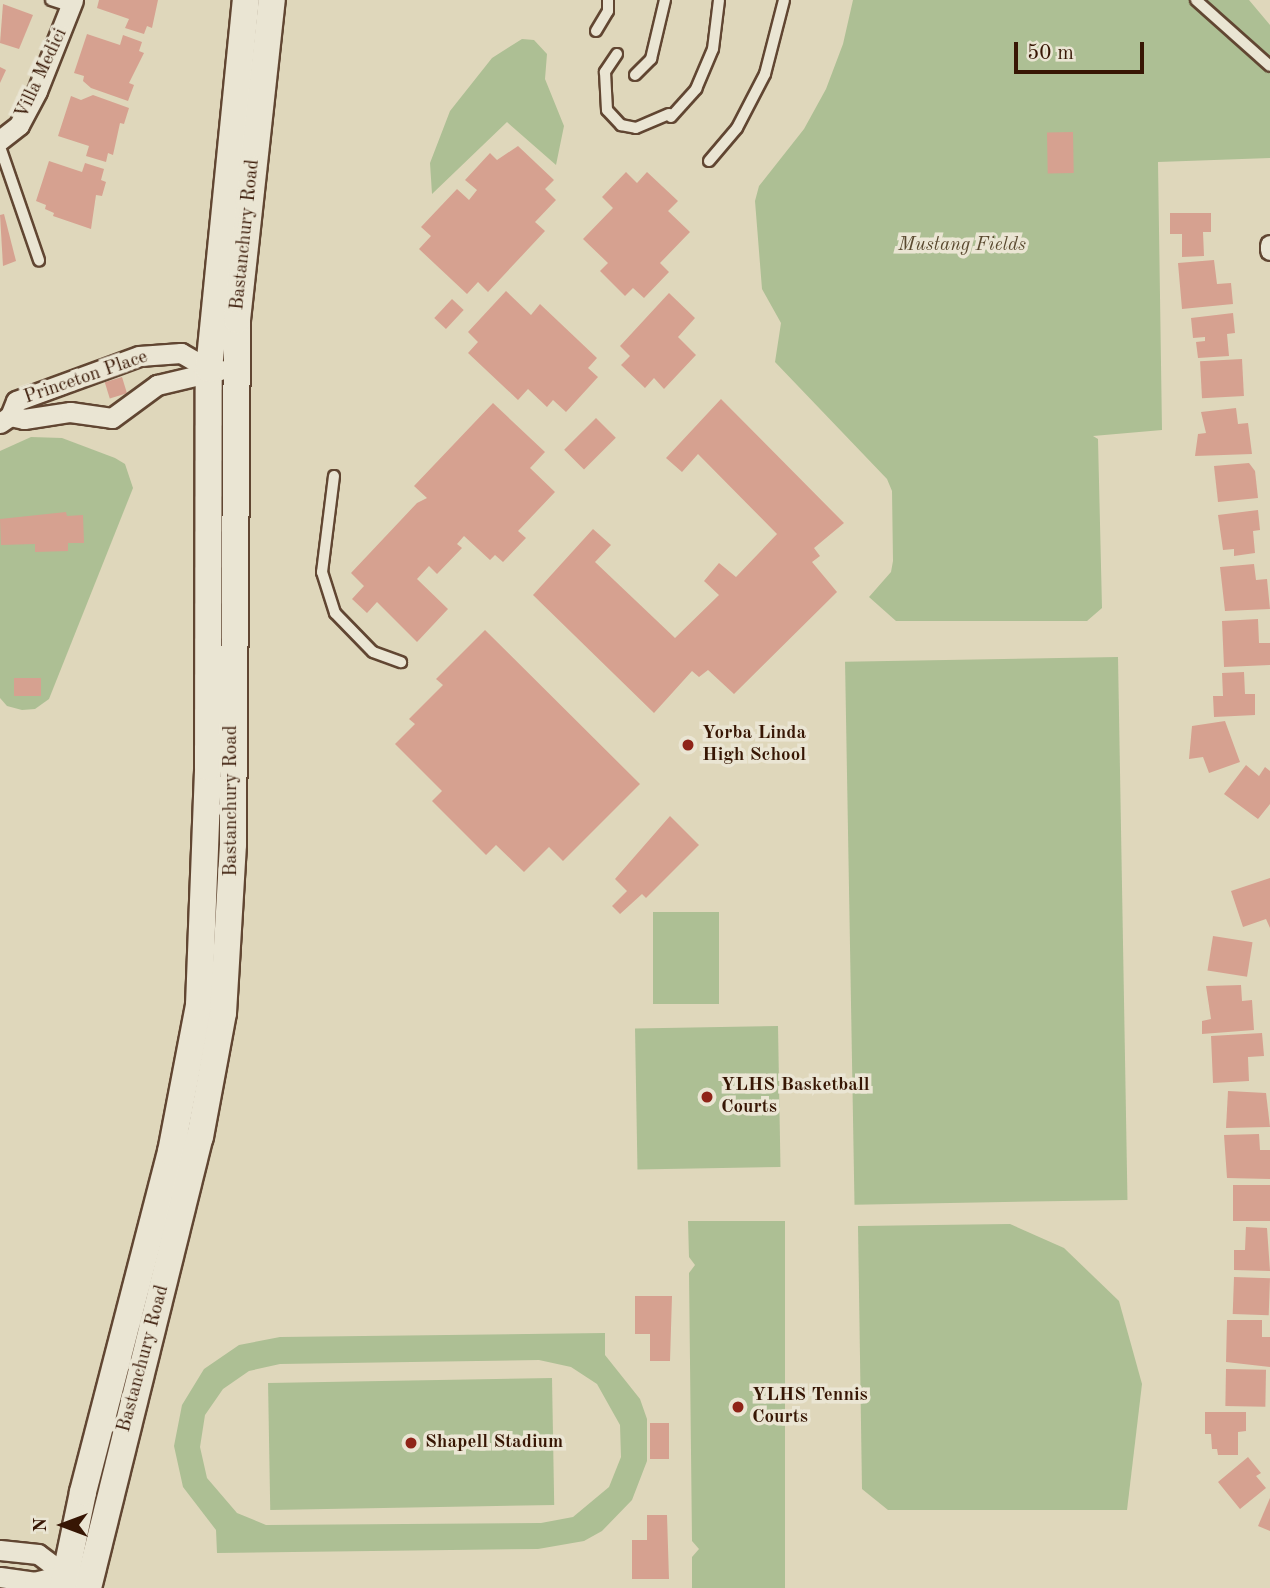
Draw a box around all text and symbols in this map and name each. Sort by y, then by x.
street label: Villa Medici [11,25,73,123]
scale bar [1018,28,1148,72]
text: 50 m [1027,43,1074,64]
street label: Bastanchury Road [227,159,265,311]
park label: Mustang Fields [898,235,1026,257]
street label: Princeton Place [21,346,151,410]
place label: Yorba Linda High School [702,723,806,767]
street label: Bastanchury Road [221,725,243,877]
marker: Yorba Linda High School [680,737,696,753]
place label: YLHS Basketball Courts [721,1075,870,1119]
marker: YLHS Basketball Courts [699,1089,715,1105]
street label: Bastanchury Road [113,1283,175,1435]
place label: YLHS Tennis Courts [752,1385,868,1429]
marker: YLHS Tennis Courts [730,1399,746,1415]
place label: Shapell Stadium [425,1432,563,1454]
marker: Shapell Stadium [403,1435,419,1451]
north arrow [28,1490,98,1560]
text: N [32,1518,51,1532]

